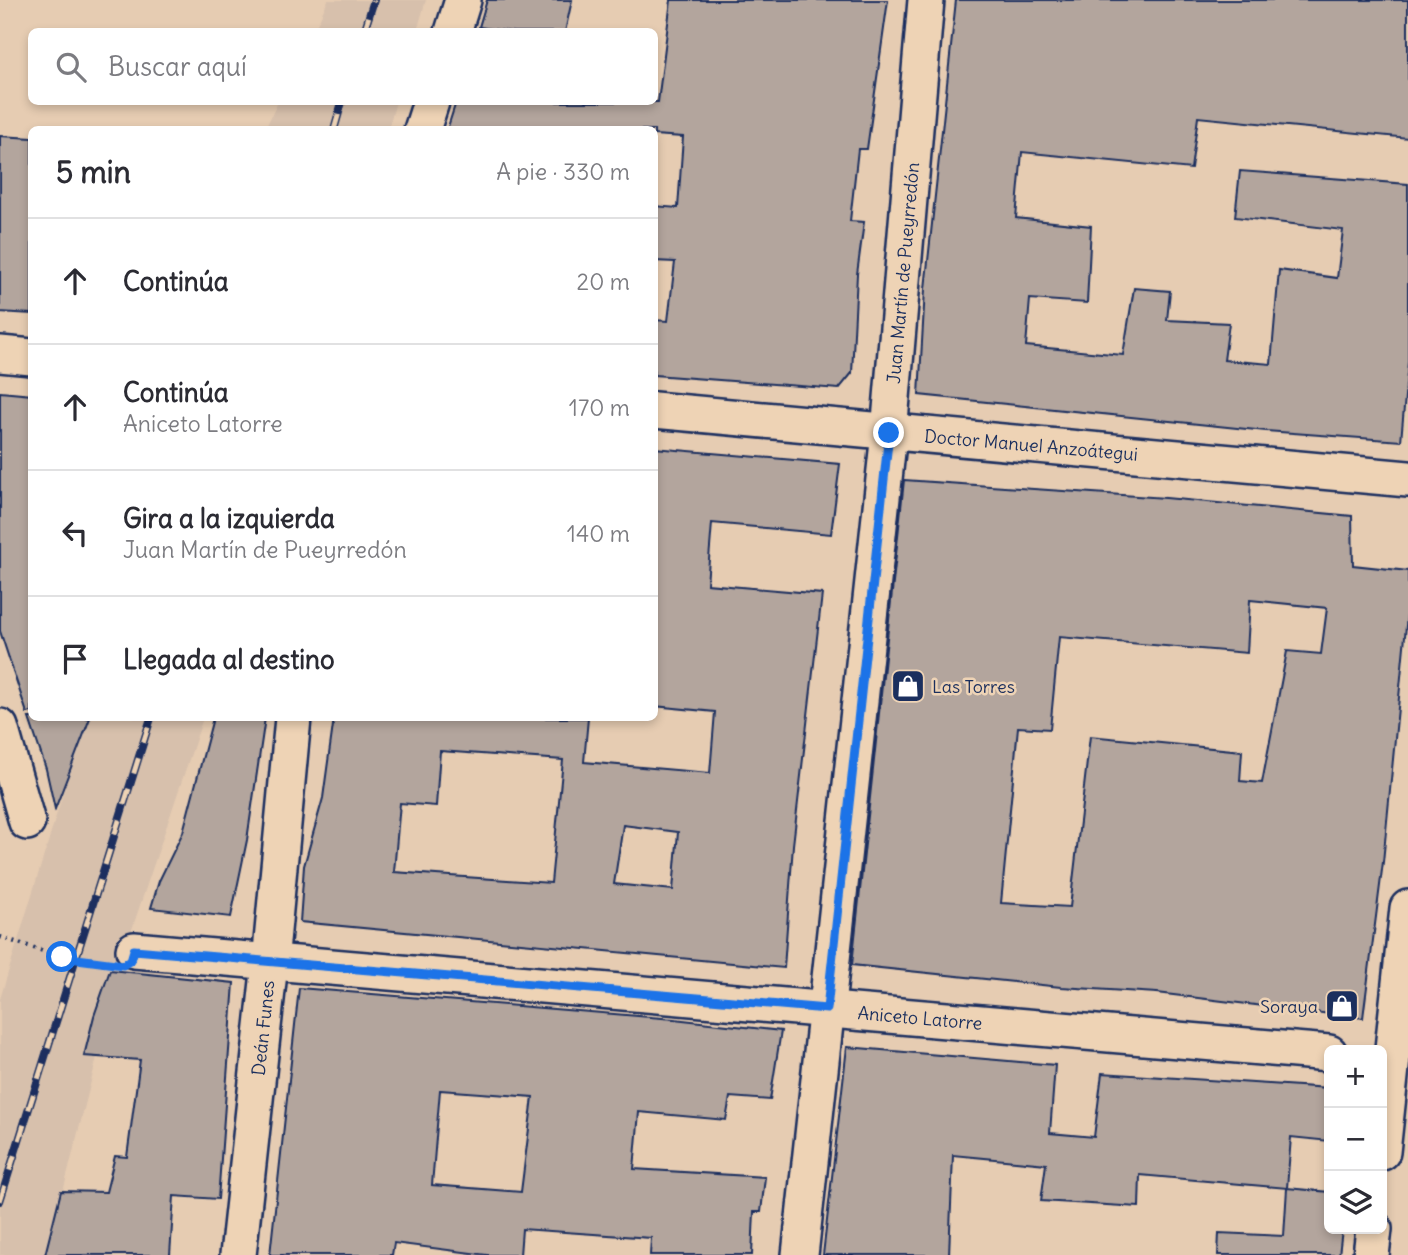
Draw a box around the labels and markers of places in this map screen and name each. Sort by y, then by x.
shop icon: Las Torres [889,667,927,705]
place label: Las Torres [932,675,1015,698]
shop icon: Soraya [1323,987,1361,1025]
place label: Soraya [1260,995,1318,1018]

